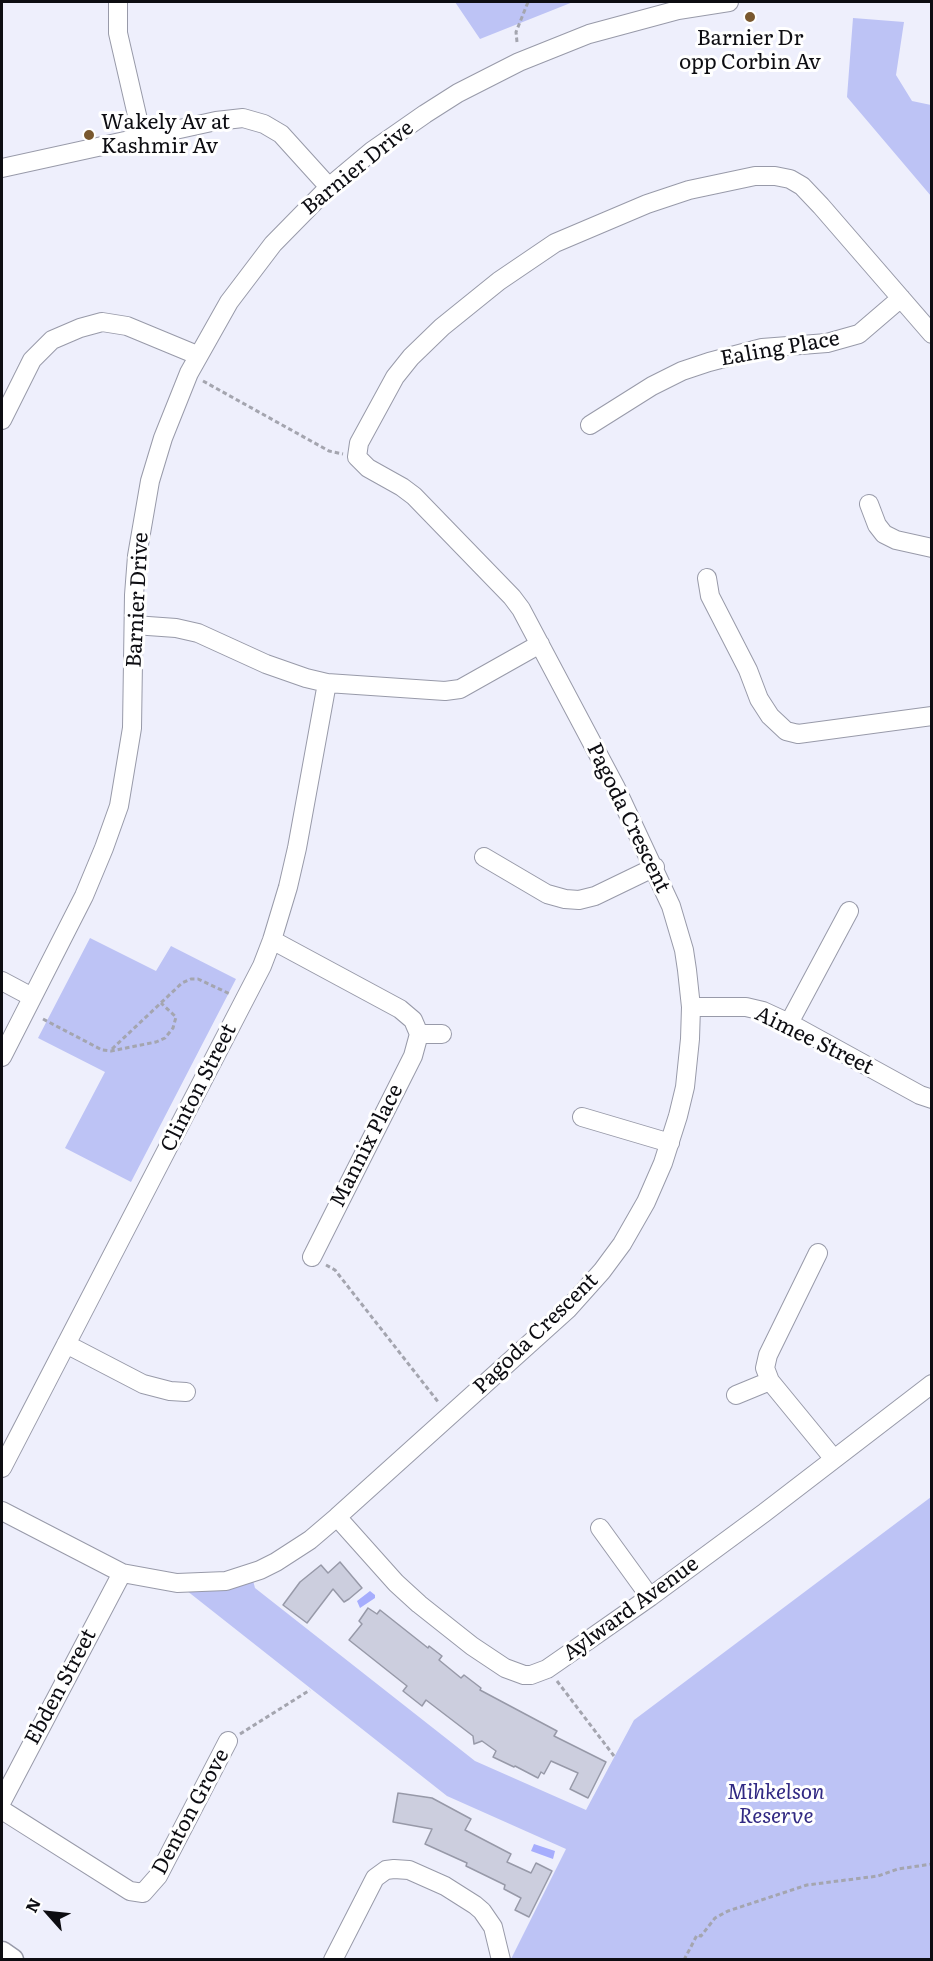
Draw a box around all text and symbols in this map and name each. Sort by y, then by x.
marker: Barnier Dr opp Corbin Av [743,10,757,24]
place label: Barnier Dr opp Corbin Av [679,26,821,76]
place label: Wakely Av at Kashmir Av [101,110,230,160]
street label: Barnier Drive [297,115,419,221]
marker: Wakely Av at Kashmir Av [82,128,96,142]
street label: Ealing Place [718,326,842,372]
street label: Barnier Drive [122,532,154,668]
street label: Pagoda Crescent [581,739,675,897]
street label: Aimee Street [751,1001,877,1081]
street label: Clinton Street [156,1020,242,1156]
street label: Mannix Place [325,1080,409,1212]
street label: Pagoda Crescent [469,1268,603,1400]
street label: Aylward Avenue [558,1551,704,1667]
street label: Ebden Street [20,1625,102,1749]
street label: Denton Grove [147,1745,235,1879]
park label: Mihkelson Reserve [727,1780,825,1830]
north arrow [18,1883,78,1943]
text: N [18,1893,46,1916]

